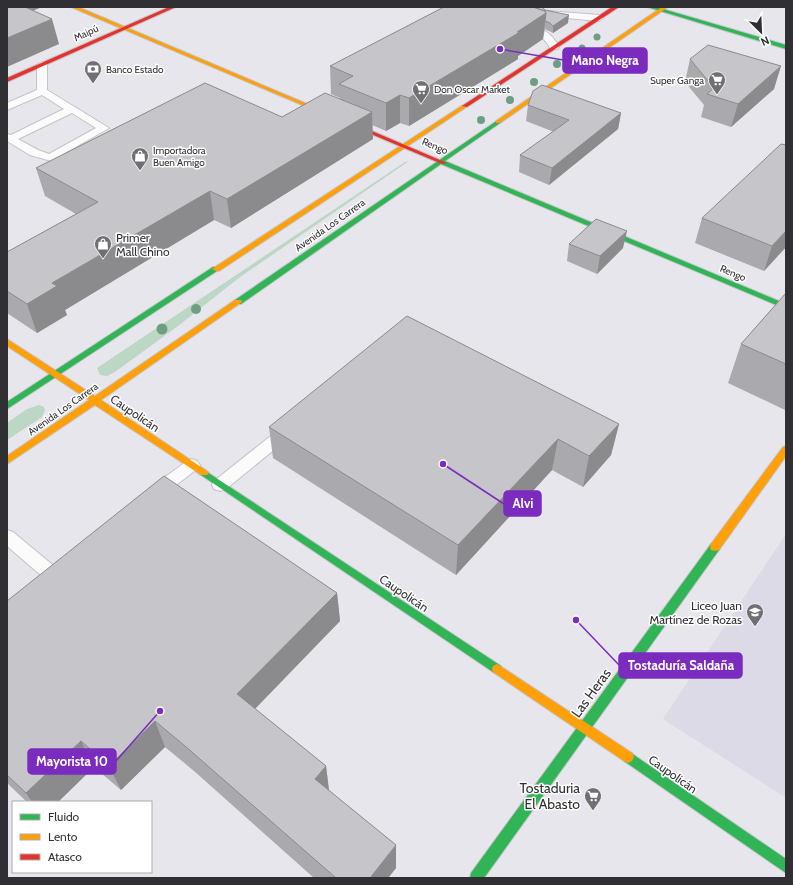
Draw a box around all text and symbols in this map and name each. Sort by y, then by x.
north arrow [741,12,781,52]
street label: Maipú [72,22,100,44]
text: N [759,33,771,49]
callout: Mano Negra [563,48,647,73]
text: Mano Negra [571,52,639,68]
bank icon: Banco Estado [83,59,103,84]
place label: Banco Estado [106,63,164,76]
supermarket icon: Super Ganga [707,70,727,95]
place label: Super Ganga [650,74,704,87]
supermarket icon: Don Oscar Market [411,79,431,104]
place label: Don Oscar Market [434,83,510,96]
street label: Rengo [420,135,450,157]
place label: Importadora Buen Amigo [153,144,206,169]
shop icon: Importadora Buen Amigo [130,146,150,171]
street label: Avenida Los Carrera [292,196,368,254]
place label: Primer Mall Chino [116,230,170,259]
shop icon: Primer Mall Chino [93,234,113,259]
street label: Rengo [718,262,748,284]
street label: Avenida Los Carrera [25,380,101,438]
street label: Caupolicán [108,391,163,435]
callout: Alvi [504,491,541,516]
text: Alvi [513,495,533,511]
street label: Caupolicán [377,571,432,615]
place label: Liceo Juan Martínez de Rozas [650,598,742,627]
school or university icon: Liceo Juan Martínez de Rozas [745,602,765,627]
callout: Tostaduría Saldaña [619,653,742,678]
text: Tostaduría Saldaña [628,657,735,673]
street label: Las Heras [567,665,615,721]
callout: Mayorista 10 [28,749,116,774]
street label: Caupolicán [646,752,700,796]
text: Mayorista 10 [36,753,108,769]
place label: Tostaduria El Abasto [519,779,580,813]
supermarket icon: Tostaduria El Abasto [583,786,603,811]
legend [12,801,152,873]
text: Fluido [48,809,80,824]
text: Lento [48,829,78,844]
text: Atasco [48,849,82,864]

